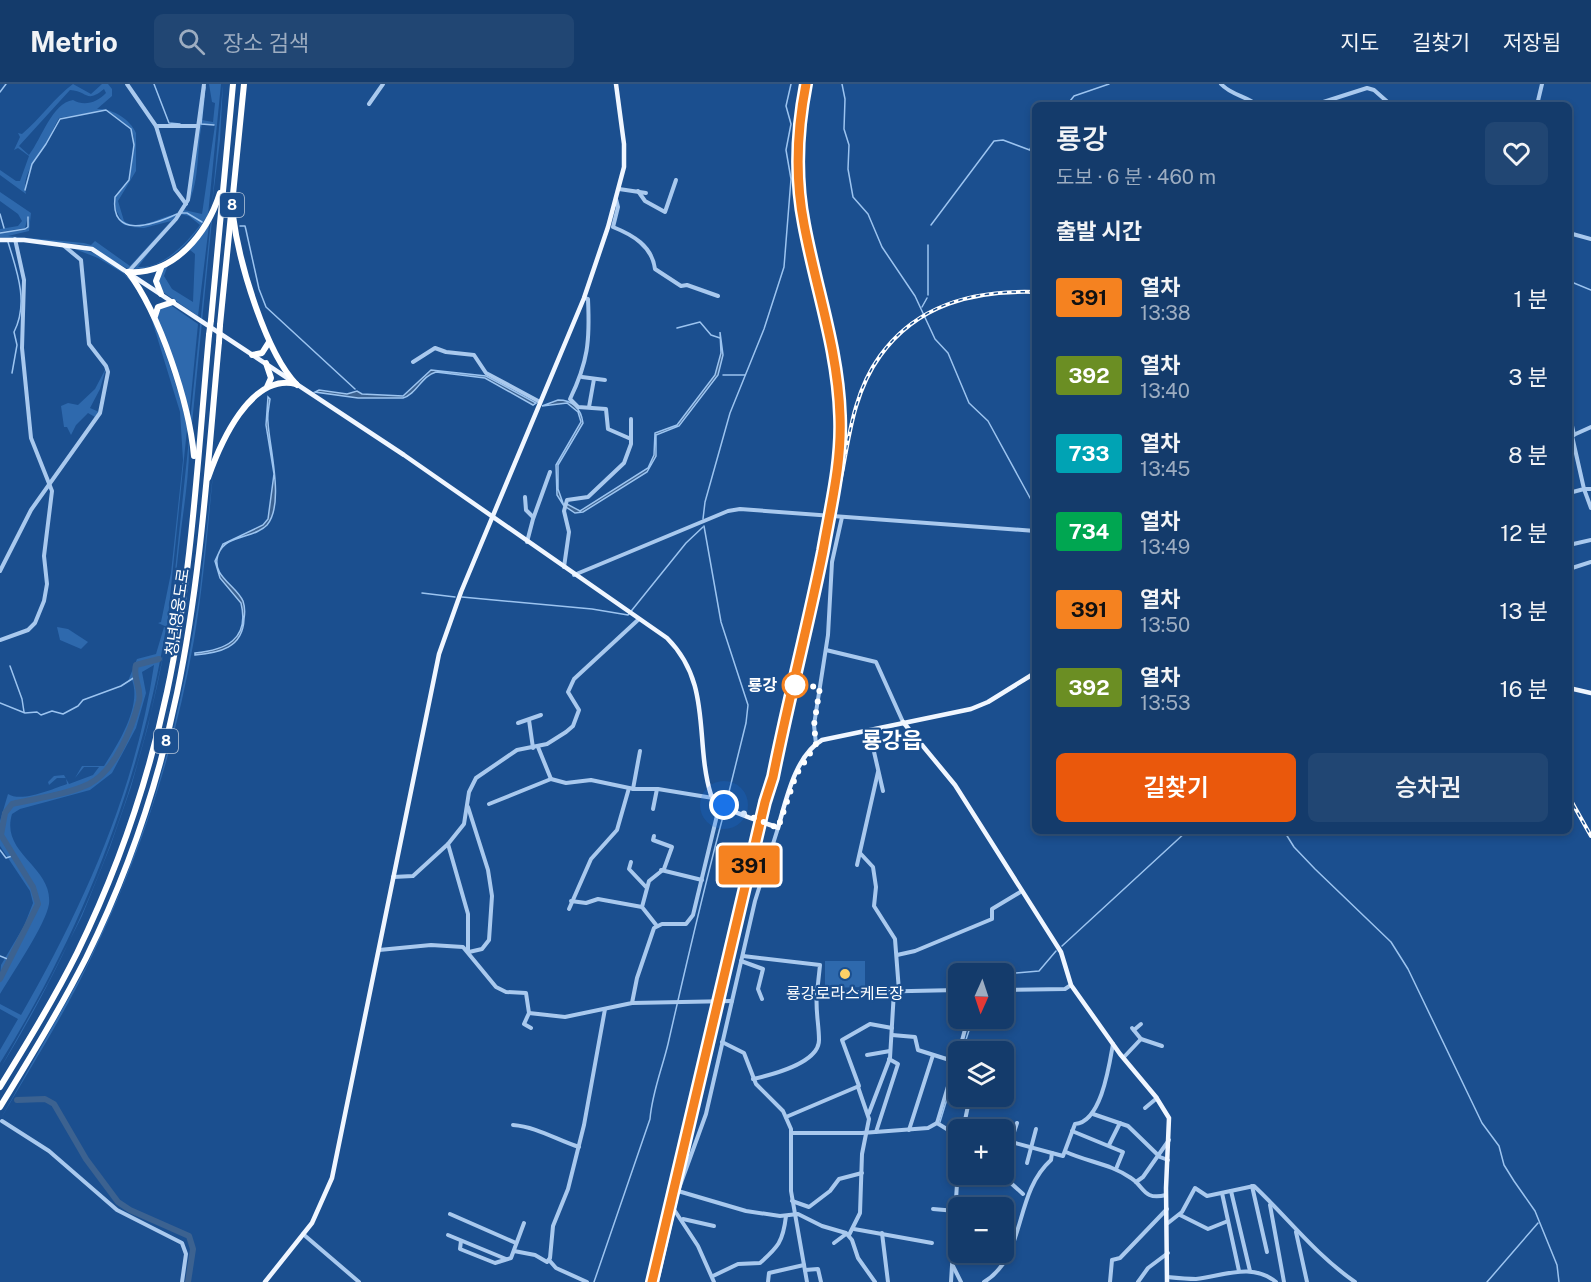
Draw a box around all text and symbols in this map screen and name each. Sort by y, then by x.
search box [154,14,574,68]
text: Metrio [30,25,118,58]
icon: search [175,25,208,58]
text: 장소 검색 [223,30,309,56]
text: 지도 [1340,30,1379,55]
text: 길찾기 [1412,30,1470,55]
text: 저장됨 [1503,30,1561,55]
text: 룡강 [1056,122,1108,155]
button: heart [1485,122,1548,185]
text: 도보 · 6 분 · 460 m [1056,165,1216,189]
road number: 8 [220,193,244,217]
text: 출발 시간 [1056,218,1142,244]
text: 열차 [1140,274,1180,300]
text: 391 [1071,285,1107,310]
text: 1 분 [1513,286,1548,312]
text: 13:38 [1140,301,1191,325]
text: 열차 [1140,352,1180,378]
text: 392 [1068,363,1110,388]
text: 3 분 [1509,364,1548,390]
text: 13:40 [1140,379,1190,403]
text: 열차 [1140,430,1180,456]
text: 733 [1069,441,1109,466]
text: 8 분 [1508,442,1548,468]
text: 13:45 [1140,457,1190,481]
text: 열차 [1140,508,1180,534]
text: 734 [1069,519,1109,544]
text: 12 분 [1500,520,1548,546]
text: 13:49 [1140,535,1190,559]
street label: 청년영웅도로 [162,567,193,657]
text: 열차 [1140,586,1180,612]
text: 391 [1071,597,1107,622]
text: 13 분 [1500,598,1548,624]
text: 13:50 [1140,613,1190,637]
text: 열차 [1140,664,1180,690]
marker: 룡강 [782,672,808,698]
text: 392 [1068,675,1110,700]
place label: 룡강 [748,676,777,695]
text: 16 분 [1500,676,1548,702]
text: 13:53 [1140,691,1191,715]
district label: 룡강읍 [862,727,922,753]
road number: 8 [154,729,178,753]
button: 길찾기 [1056,753,1296,822]
button: 승차권 [1308,753,1548,822]
your location [709,790,739,820]
line badge: 391 [714,846,783,884]
text: 391 [731,853,767,878]
north arrow [948,963,1014,1029]
map controls [948,963,1014,1263]
marker: 룡강로라스케트장 [838,967,852,981]
place label: 룡강로라스케트장 [786,984,904,1003]
button: layers [948,1041,1014,1107]
button: + [948,1119,1014,1185]
button: − [948,1197,1014,1263]

